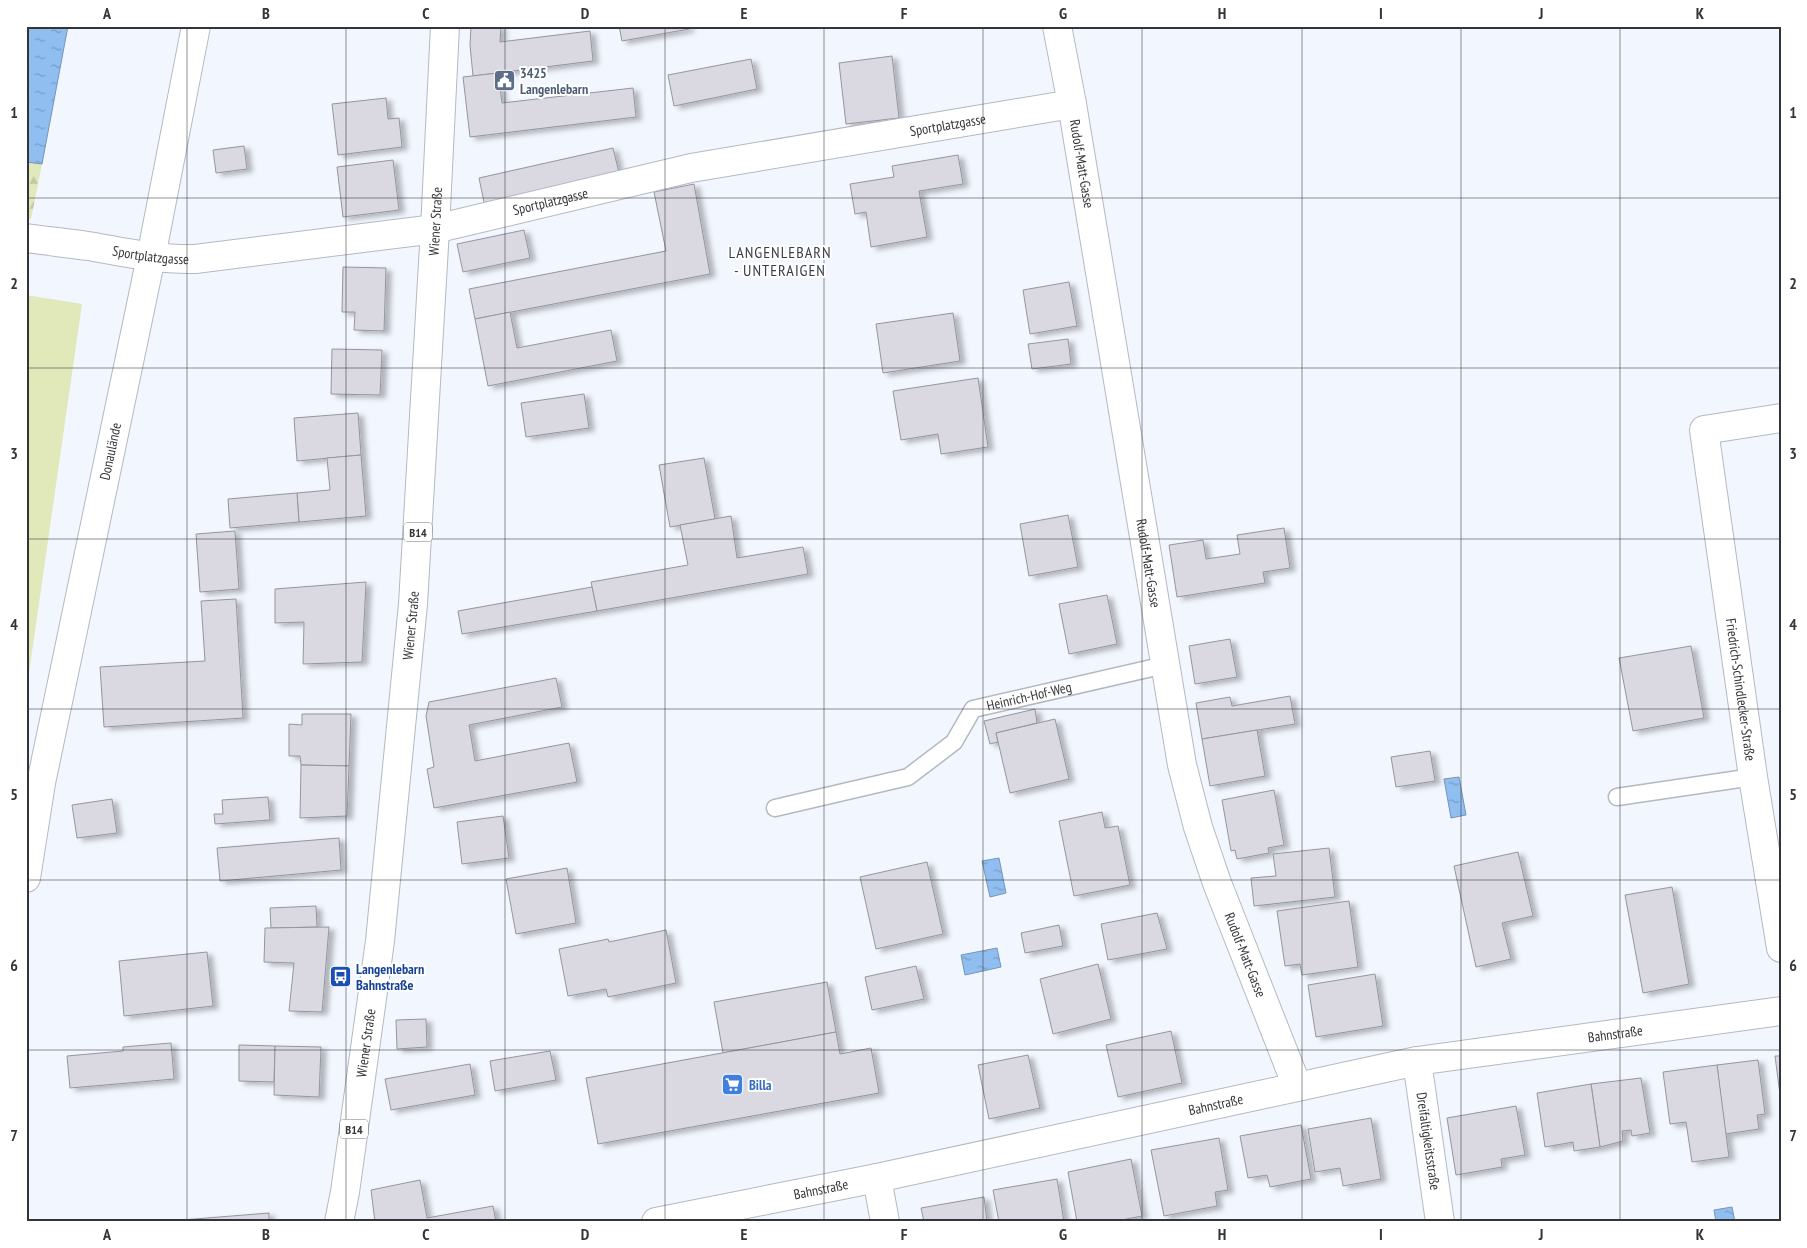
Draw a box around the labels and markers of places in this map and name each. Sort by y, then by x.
place label: 3425 Langenlebarn [520,64,588,98]
public building icon: 3425 Langenlebarn [492,69,516,93]
place label: Langenlebarn Bahnstraße [356,960,424,994]
bus stop icon: Langenlebarn Bahnstraße [328,965,352,989]
supermarket icon: Billa [721,1073,745,1097]
place label: Billa [749,1076,772,1094]

